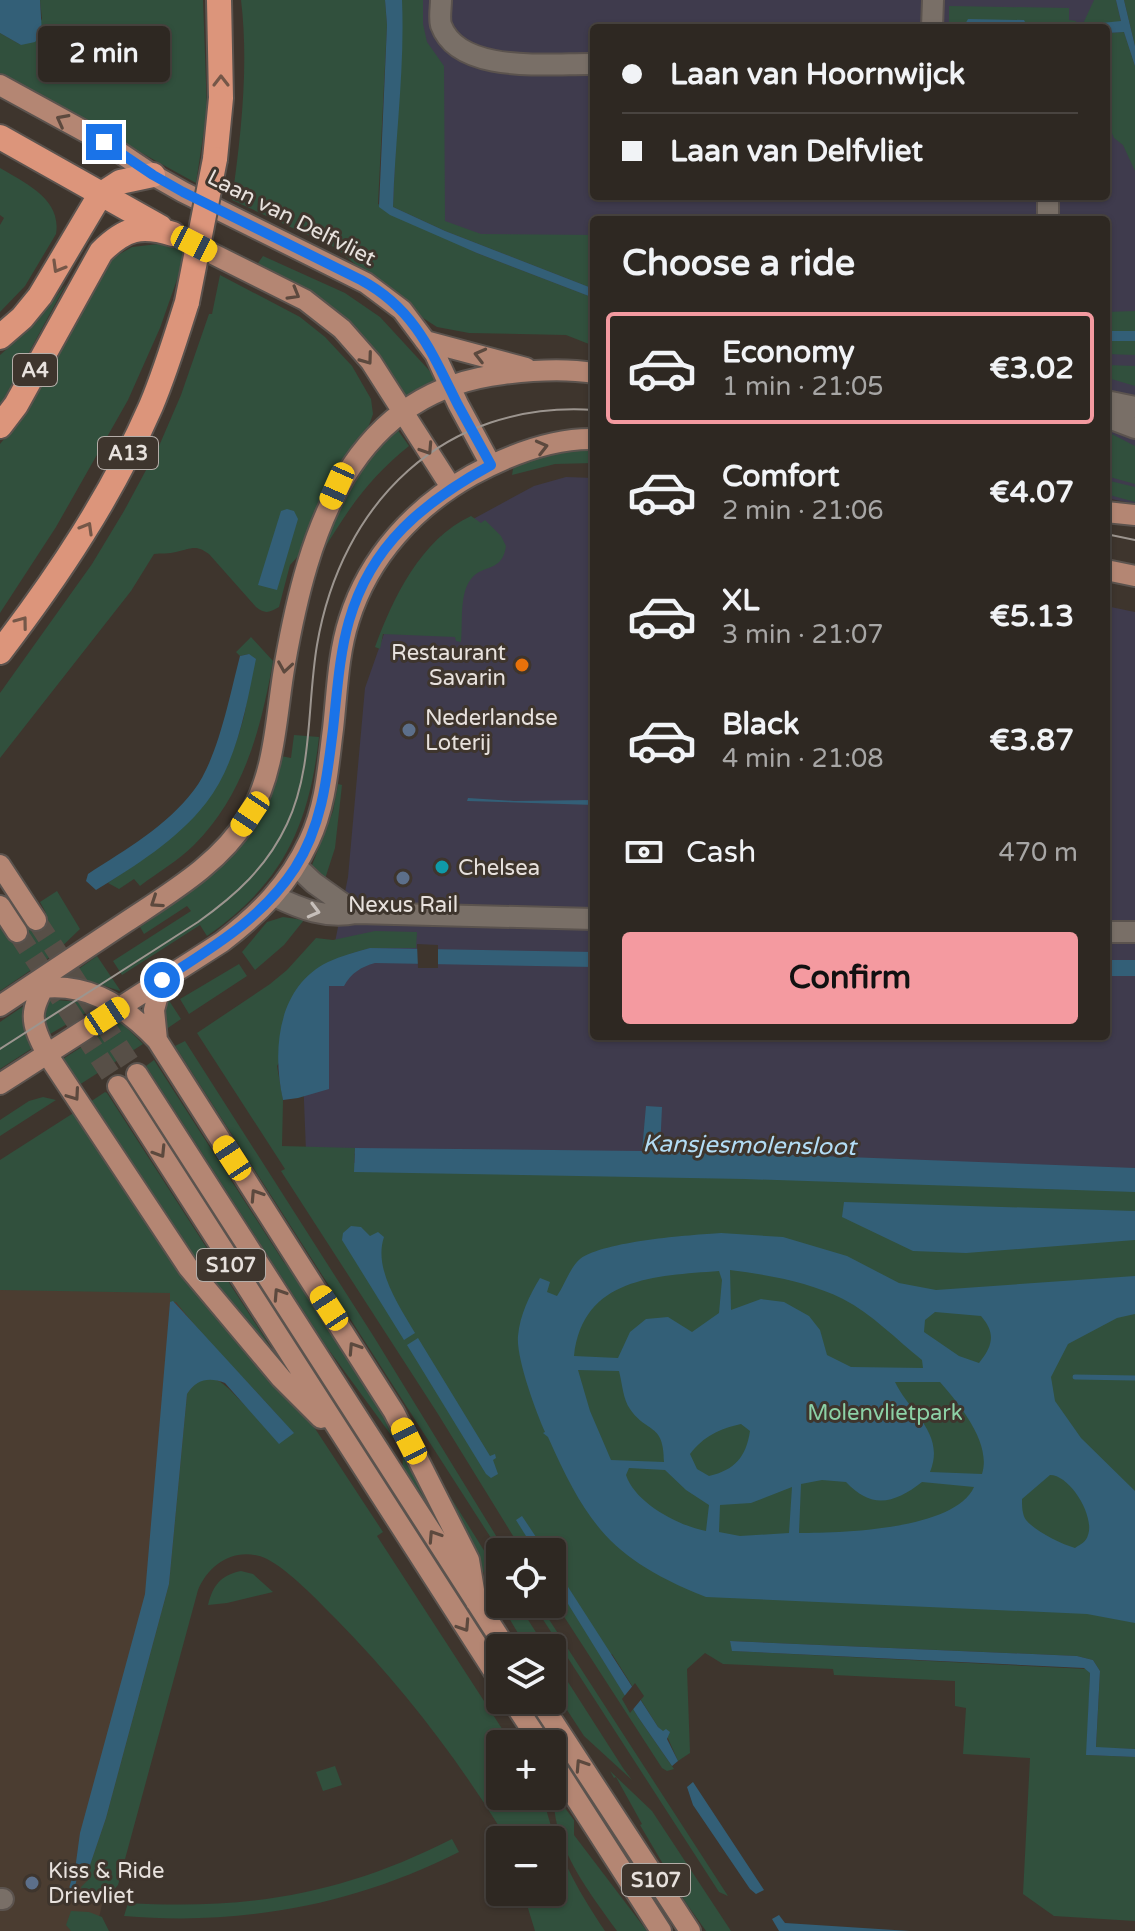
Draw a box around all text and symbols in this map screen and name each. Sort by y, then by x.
callout: 2 min [38,26,170,82]
text: 2 min [69,38,139,69]
text: Laan van Hoornwijck [670,56,965,93]
one-way arrow [212,74,230,87]
one-way arrow [56,114,71,129]
route end [86,124,122,160]
text: Laan van Delfvliet [670,133,923,170]
street label: Laan van Delfvliet [203,164,380,272]
car [167,222,221,266]
text: Choose a ride [622,242,855,285]
one-way arrow [52,258,68,272]
one-way arrow [285,284,300,300]
icon: car [626,332,698,404]
text: Economy [722,334,855,371]
one-way arrow [473,348,487,365]
one-way arrow [357,350,372,364]
text: €3.02 [989,350,1074,387]
road number: A4 [13,354,57,386]
text: 1 min · 21:05 [722,371,884,402]
road number: A13 [98,437,158,469]
one-way arrow [534,440,548,457]
one-way arrow [417,441,432,455]
icon: car [626,456,698,528]
text: Comfort [722,458,840,495]
car [316,459,358,513]
text: €4.07 [989,474,1074,511]
text: 2 min · 21:06 [722,495,884,526]
one-way arrow [77,522,93,536]
icon: car [626,580,698,652]
text: XL [722,582,759,619]
text: €5.13 [990,598,1074,635]
one-way arrow [12,617,27,631]
text: 3 min · 21:07 [722,619,884,650]
place label: Restaurant Savarin [391,640,506,691]
marker: Restaurant Savarin [513,656,531,674]
one-way arrow [277,660,294,673]
icon: car [626,704,698,776]
place label: Nederlandse Loterij [425,705,558,756]
text: Black [722,706,799,743]
marker: Nederlandse Loterij [400,721,418,739]
text: €3.87 [989,722,1074,759]
text: 4 min · 21:08 [722,743,884,774]
car [227,787,273,841]
icon: cash [622,830,666,874]
text: Cash [686,834,756,871]
text: 470 m [998,837,1078,868]
place label: Chelsea [458,855,540,881]
marker: Chelsea [433,858,451,876]
marker: Nexus Rail [394,869,412,887]
one-way arrow [150,892,164,907]
place label: Nexus Rail [348,892,458,918]
one-way arrow [306,902,320,919]
button: Confirm [622,932,1078,1024]
route start [144,962,180,998]
car [80,993,134,1039]
one-way arrow [64,1086,79,1100]
water label: Kansjesmolensloot [642,1129,859,1162]
car [209,1131,255,1185]
one-way arrow [151,1143,166,1157]
one-way arrow [251,1189,266,1204]
road number: S107 [197,1249,265,1281]
car [306,1281,352,1335]
one-way arrow [273,1288,288,1303]
one-way arrow [349,1342,364,1356]
park label: Molenvlietpark [807,1400,963,1426]
car [387,1414,431,1468]
one-way arrow [428,1531,443,1545]
map controls [486,1538,566,1906]
button: locate [486,1538,566,1618]
one-way arrow [455,1617,470,1631]
button: layers [486,1634,566,1714]
button: + [486,1730,566,1810]
one-way arrow [575,1759,590,1773]
button: − [486,1826,566,1906]
place label: Kiss & Ride Drievliet [48,1858,164,1909]
road number: S107 [622,1864,690,1896]
marker: Kiss & Ride Drievliet [23,1874,41,1892]

